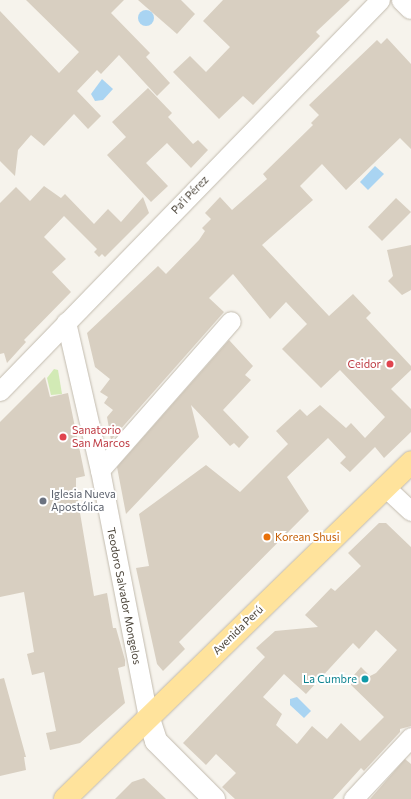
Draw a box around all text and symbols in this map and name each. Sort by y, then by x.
street label: Pa'i Pérez [169,173,211,217]
place label: Ceidor [348,357,381,371]
marker: Ceidor [384,358,396,370]
place label: Sanatorio San Marcos [72,424,130,450]
marker: Sanatorio San Marcos [57,431,69,443]
place label: Iglesia Nueva Apostólica [51,488,116,514]
marker: Iglesia Nueva Apostólica [38,496,48,506]
street label: Teodoro Salvador Mongelos [104,526,144,666]
place label: Korean Shusi [275,530,339,544]
marker: Korean Shusi [262,532,272,542]
street label: Avenida Perú [210,603,266,657]
place label: La Cumbre [303,672,357,686]
marker: La Cumbre [360,674,370,684]

